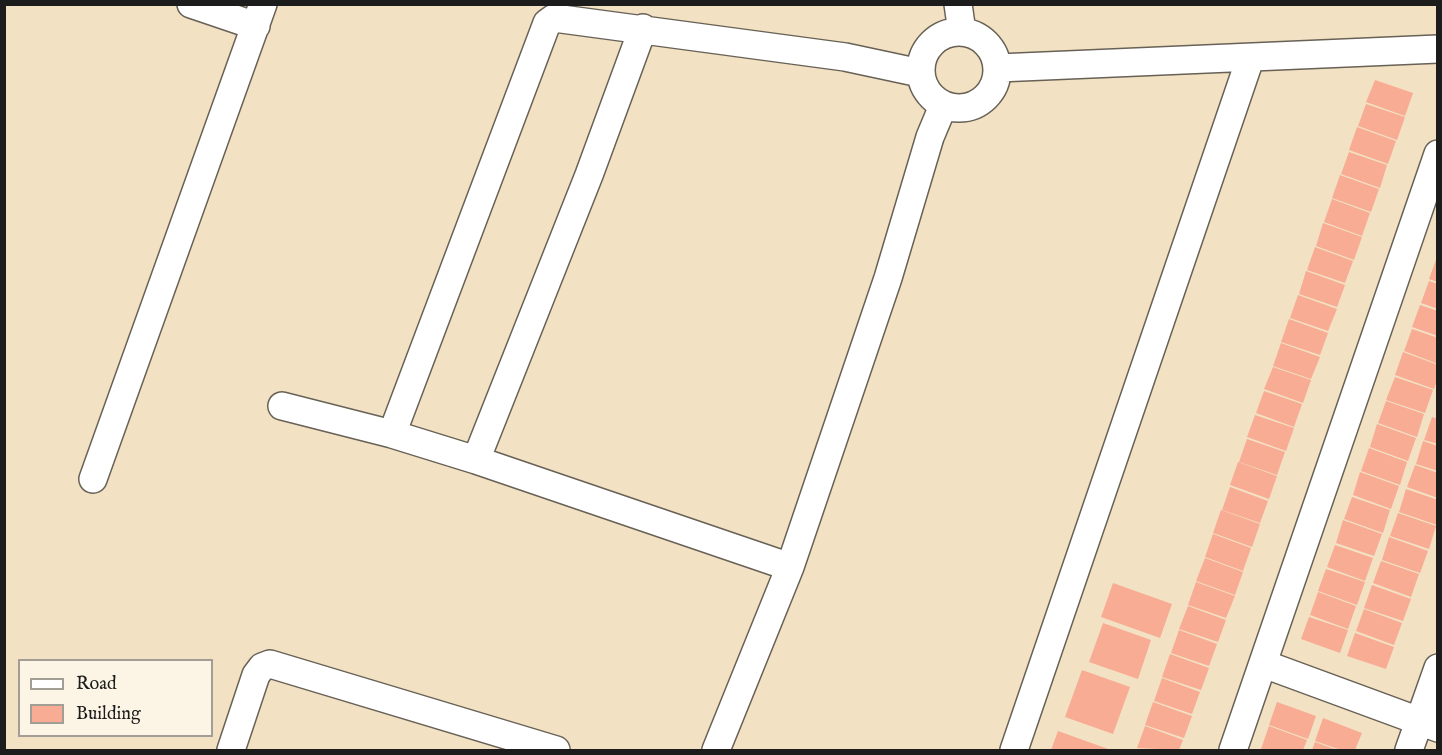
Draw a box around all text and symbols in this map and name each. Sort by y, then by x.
legend [18,659,213,737]
text: Road [76,673,117,696]
text: Building [76,703,141,726]

